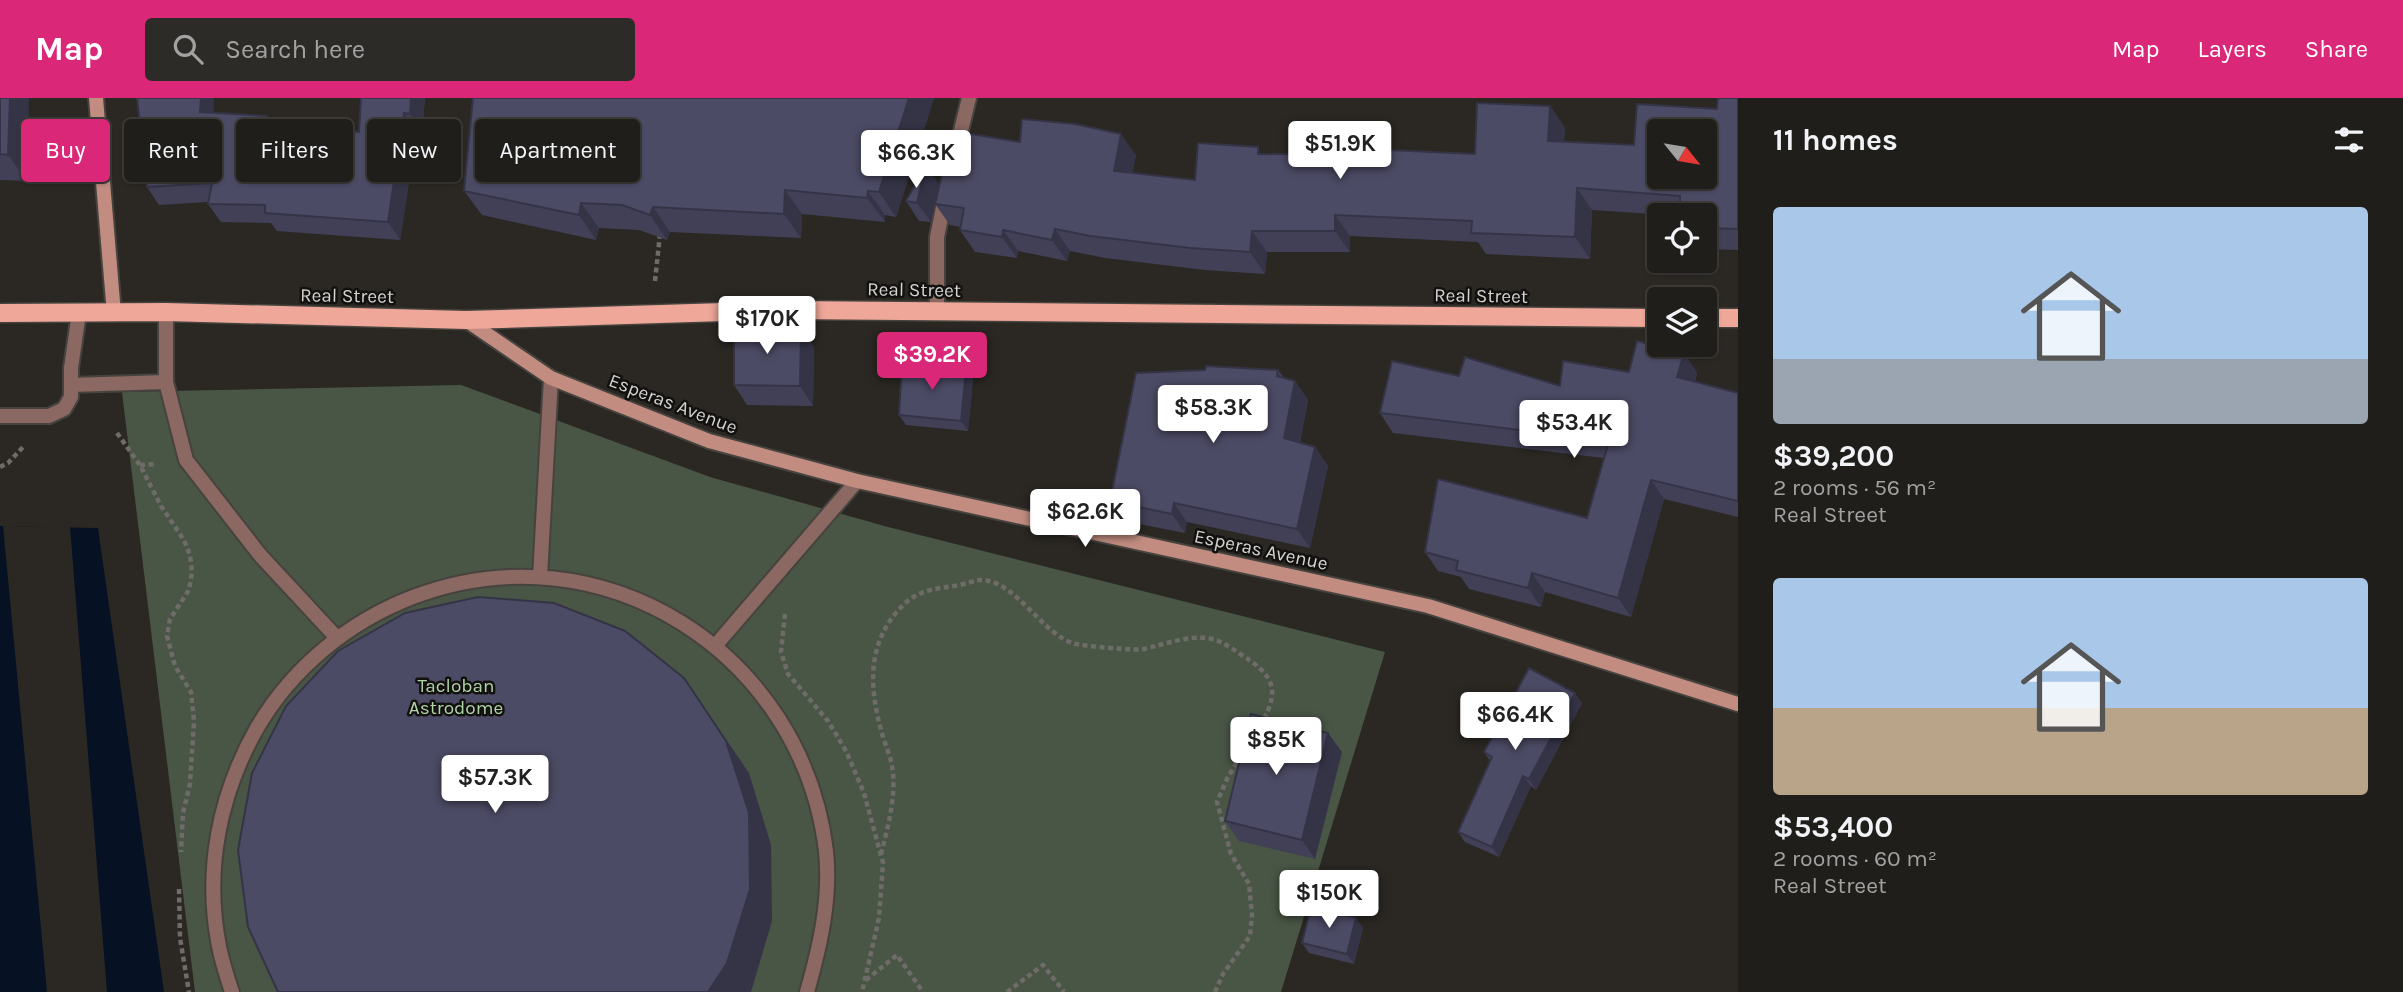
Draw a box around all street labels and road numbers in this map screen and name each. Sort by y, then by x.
street label: Real Street [867,278,961,302]
street label: Real Street [300,284,394,308]
street label: Real Street [1434,284,1528,308]
street label: Esperas Avenue [606,369,740,439]
street label: Esperas Avenue [1192,525,1330,575]

